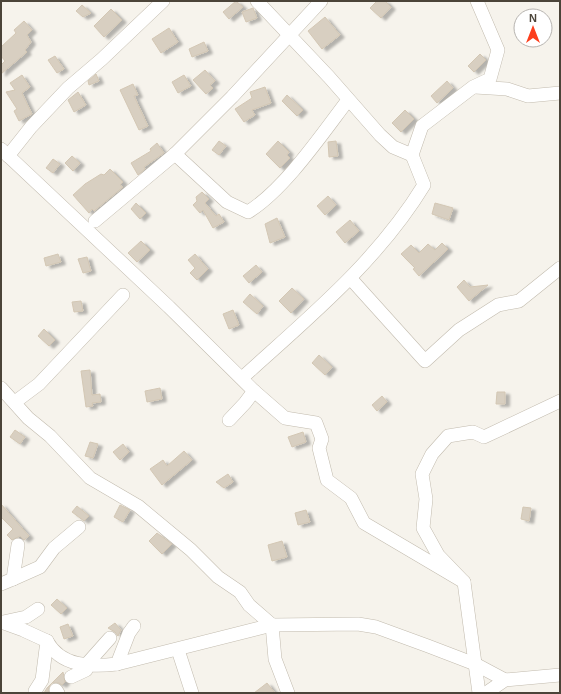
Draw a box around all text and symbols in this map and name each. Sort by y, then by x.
north arrow [513,8,553,48]
text: N [529,12,537,24]

